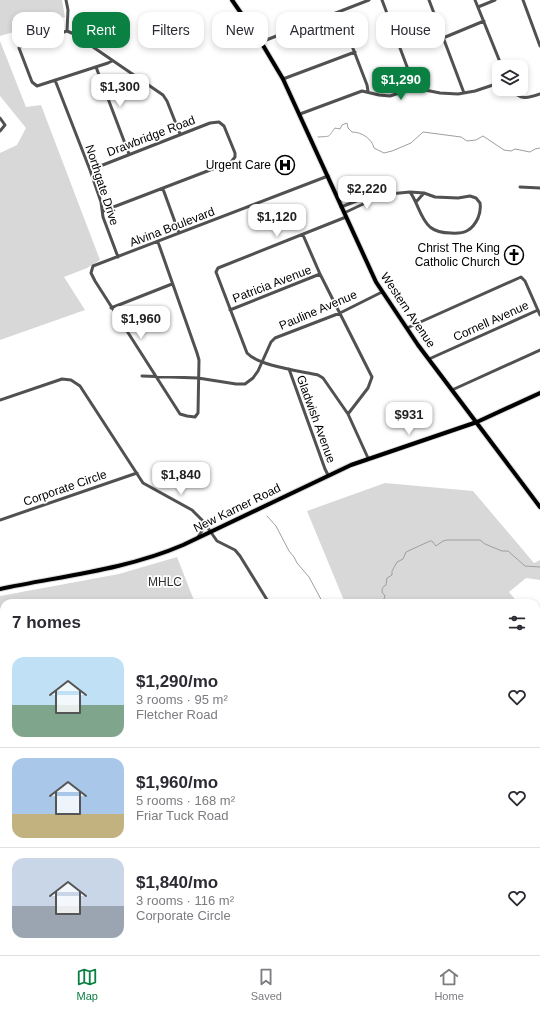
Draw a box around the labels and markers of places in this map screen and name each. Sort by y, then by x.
pin: $1,290 [368,67,434,101]
pin: $1,300 [87,74,153,108]
hospital icon: Urgent Care [274,154,296,176]
place label: Urgent Care [206,158,271,172]
pin: $2,220 [334,176,400,210]
pin: $1,120 [244,204,310,238]
place label: Christ The King Catholic Church [415,241,500,269]
church icon: Christ The King Catholic Church [503,244,525,266]
pin: $1,960 [108,306,174,340]
pin: $931 [385,402,433,436]
pin: $1,840 [148,462,214,496]

